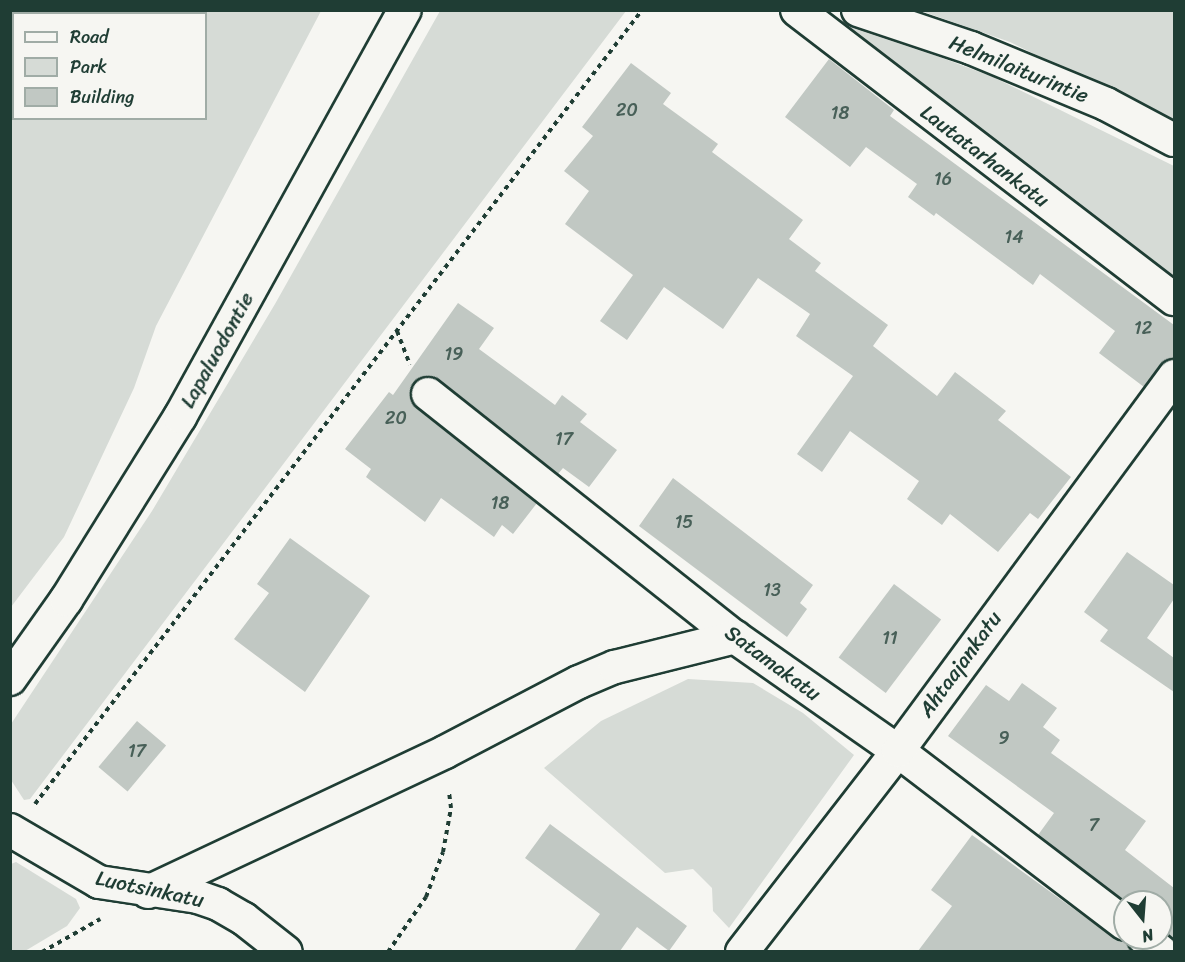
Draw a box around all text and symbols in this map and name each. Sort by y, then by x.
legend [12,12,207,120]
text: Road [70,21,109,53]
street label: Helmilaiturintie [946,30,1092,108]
text: Park [70,51,107,83]
text: Building [70,81,134,113]
house number: 20 [616,99,638,121]
street label: Lautatarhankatu [916,99,1054,213]
house number: 18 [831,102,849,124]
house number: 16 [934,168,952,190]
house number: 14 [1005,226,1023,248]
street label: Lapaluodontie [175,288,259,412]
house number: 12 [1134,317,1152,339]
house number: 19 [445,343,463,365]
house number: 20 [385,407,407,429]
house number: 17 [555,428,573,450]
house number: 18 [491,492,509,514]
house number: 15 [675,511,693,533]
house number: 13 [763,579,781,601]
street label: Ahtaajankatu [913,606,1007,722]
street label: Satamakatu [720,620,826,706]
house number: 11 [882,627,898,649]
house number: 9 [998,727,1010,749]
house number: 17 [128,740,146,762]
house number: 7 [1089,814,1099,836]
street label: Luotsinkatu [94,865,206,913]
north arrow [1113,890,1173,950]
text: N [1138,920,1157,951]

